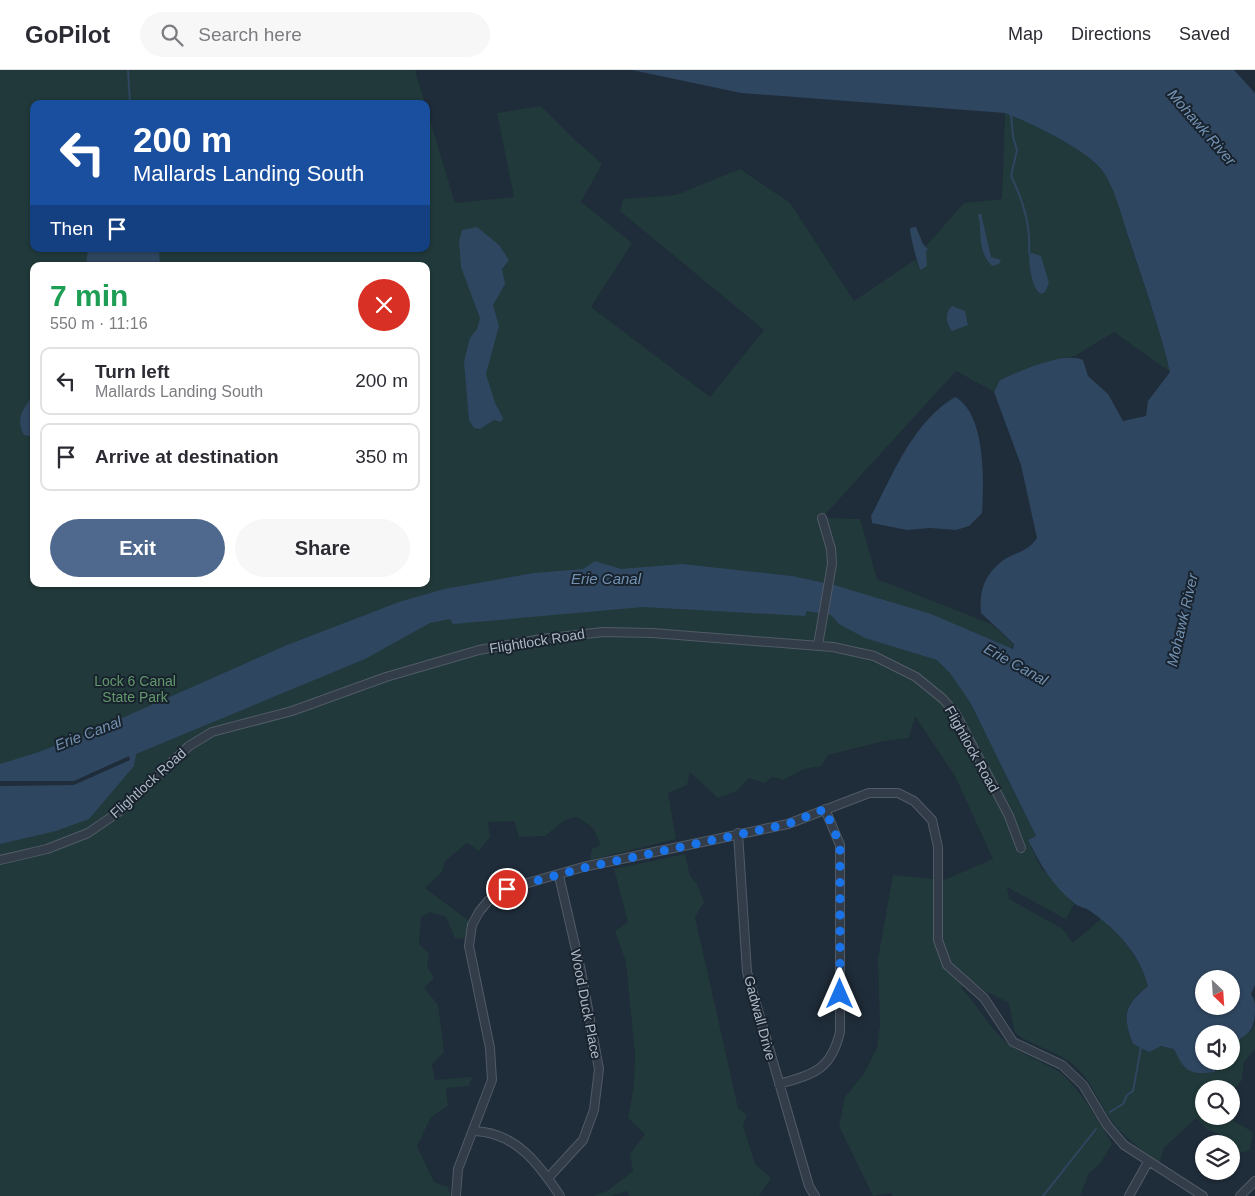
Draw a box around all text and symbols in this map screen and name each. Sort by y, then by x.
search box [140,12,490,57]
text: GoPilot [25,21,110,48]
icon: search [158,21,186,49]
text: Search here [198,24,302,45]
text: Map [1008,24,1043,44]
text: Directions [1071,24,1151,44]
text: Saved [1179,24,1230,44]
water label: Mohawk River [1164,86,1240,169]
icon: left [50,120,115,185]
text: 200 m [133,120,232,159]
text: Mallards Landing South [133,161,364,186]
icon: arrive [103,215,131,243]
text: Then [50,218,93,239]
text: 7 min [50,279,128,312]
button: close [358,279,410,331]
text: 550 m · 11:16 [50,315,148,332]
text: Turn left [95,361,170,382]
icon: left [52,367,80,395]
text: 200 m [355,370,408,391]
text: Mallards Landing South [95,383,263,400]
icon: arrive [52,443,80,471]
text: Arrive at destination [95,446,279,467]
text: 350 m [355,446,408,467]
button: Exit [50,519,225,577]
button: Share [235,519,410,577]
water label: Erie Canal [571,570,642,587]
water label: Mohawk River [1163,571,1201,668]
street label: Flightlock Road [488,626,586,656]
water label: Erie Canal [981,640,1051,689]
park label: Lock 6 Canal State Park [94,673,176,705]
street label: Flightlock Road [942,703,1002,795]
water label: Erie Canal [52,712,124,753]
street label: Flightlock Road [107,745,189,821]
pin [486,868,528,910]
icon: arrive [493,875,521,903]
street label: Wood Duck Place [568,948,604,1060]
position arrow [813,967,865,1019]
north arrow [1195,970,1240,1015]
map controls [1195,970,1240,1180]
street label: Gadwall Drive [741,974,779,1062]
button: sound [1195,1025,1240,1070]
button: search [1195,1080,1240,1125]
button: layers [1195,1135,1240,1180]

